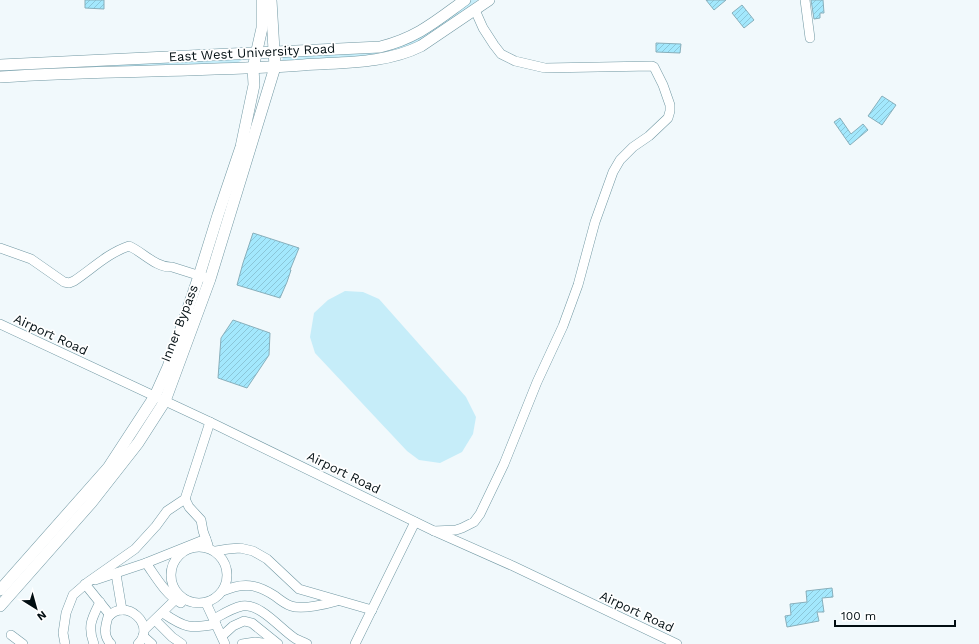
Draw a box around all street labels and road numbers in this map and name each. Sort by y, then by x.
street label: East West University Road [168,41,336,64]
street label: Inner Bypass [158,282,201,364]
street label: Airport Road [11,311,90,358]
street label: Airport Road [305,448,383,497]
street label: Airport Road [597,588,676,635]

